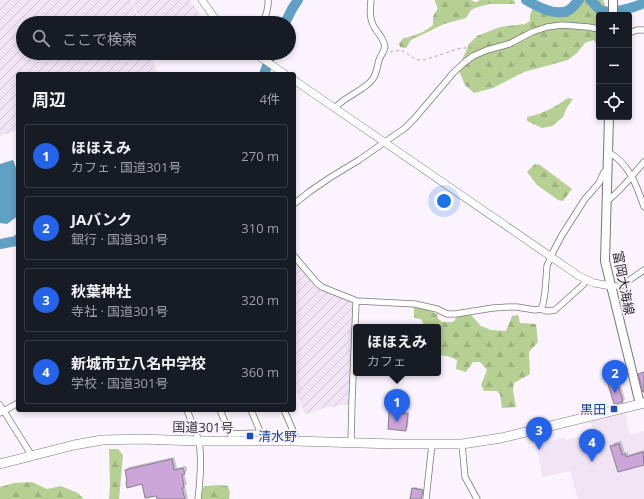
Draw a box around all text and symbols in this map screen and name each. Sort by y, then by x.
map controls [596,12,632,120]
button: + [596,12,632,48]
search box [16,16,296,60]
icon: search [30,27,52,49]
text: ここで検索 [62,29,137,49]
button: − [596,48,632,84]
button: locate [596,84,632,120]
text: 周辺 [32,88,66,111]
text: 4件 [260,90,280,108]
text: ほほえみ [71,137,131,157]
text: 1 [42,147,50,165]
text: 270 m [241,147,279,165]
text: カフェ · 国道301号 [71,158,181,176]
your location [434,191,454,211]
text: JAバンク [71,209,132,229]
text: 2 [42,219,50,237]
text: 310 m [241,219,279,237]
text: 銀行 · 国道301号 [71,230,168,248]
street label: 富岡大海線 [609,249,639,317]
text: 秋葉神社 [71,281,131,301]
text: 3 [42,291,50,309]
text: 320 m [241,291,279,309]
text: 寺社 · 国道301号 [71,302,168,320]
popup [353,324,441,376]
text: ほほえみ [367,331,427,351]
text: カフェ [367,352,406,370]
text: 新城市立八名中学校 [71,353,206,373]
pin: 2 [602,360,628,393]
text: 4 [42,363,50,381]
text: 360 m [241,363,279,381]
text: 学校 · 国道301号 [71,374,168,392]
pin: 1 [384,389,410,422]
place label: 黒田 [580,400,606,418]
marker: 黒田 [609,404,619,414]
street label: 国道301号 [172,417,234,437]
pin: 3 [526,417,552,450]
place label: 清水野 [258,427,297,445]
pin: 4 [579,429,605,462]
marker: 清水野 [245,431,255,441]

